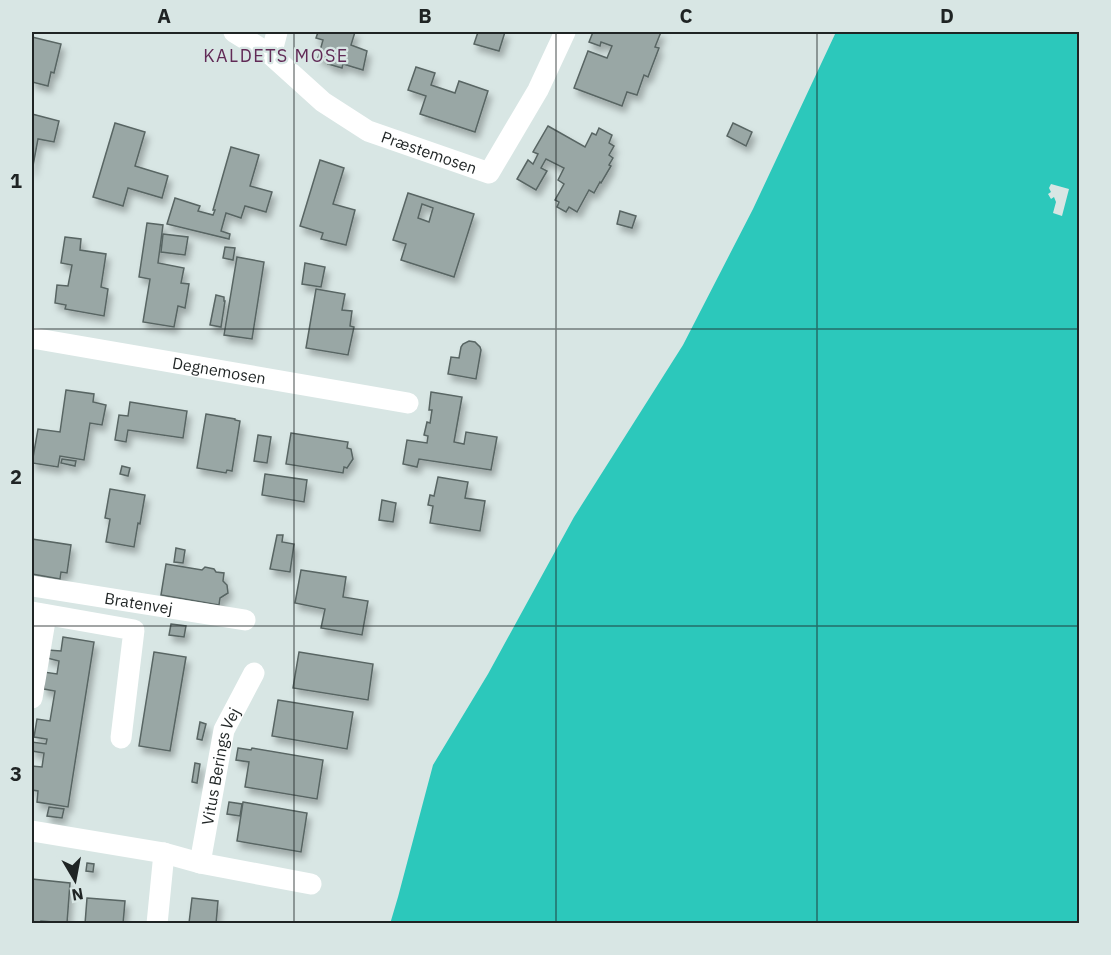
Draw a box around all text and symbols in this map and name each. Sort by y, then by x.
text: A [157,2,171,29]
text: B [418,2,432,29]
text: C [679,2,693,29]
text: D [940,2,954,29]
district label: KALDETS MOSE [203,44,349,67]
street label: Præstemosen [379,126,480,178]
text: 1 [10,167,22,194]
street label: Degnemosen [171,352,267,388]
text: 2 [10,463,22,490]
street label: Bratenvej [103,588,174,618]
street label: Vitus Berings Vej [197,704,244,827]
text: 3 [10,760,22,787]
north arrow [45,850,105,910]
text: N [70,884,85,906]

